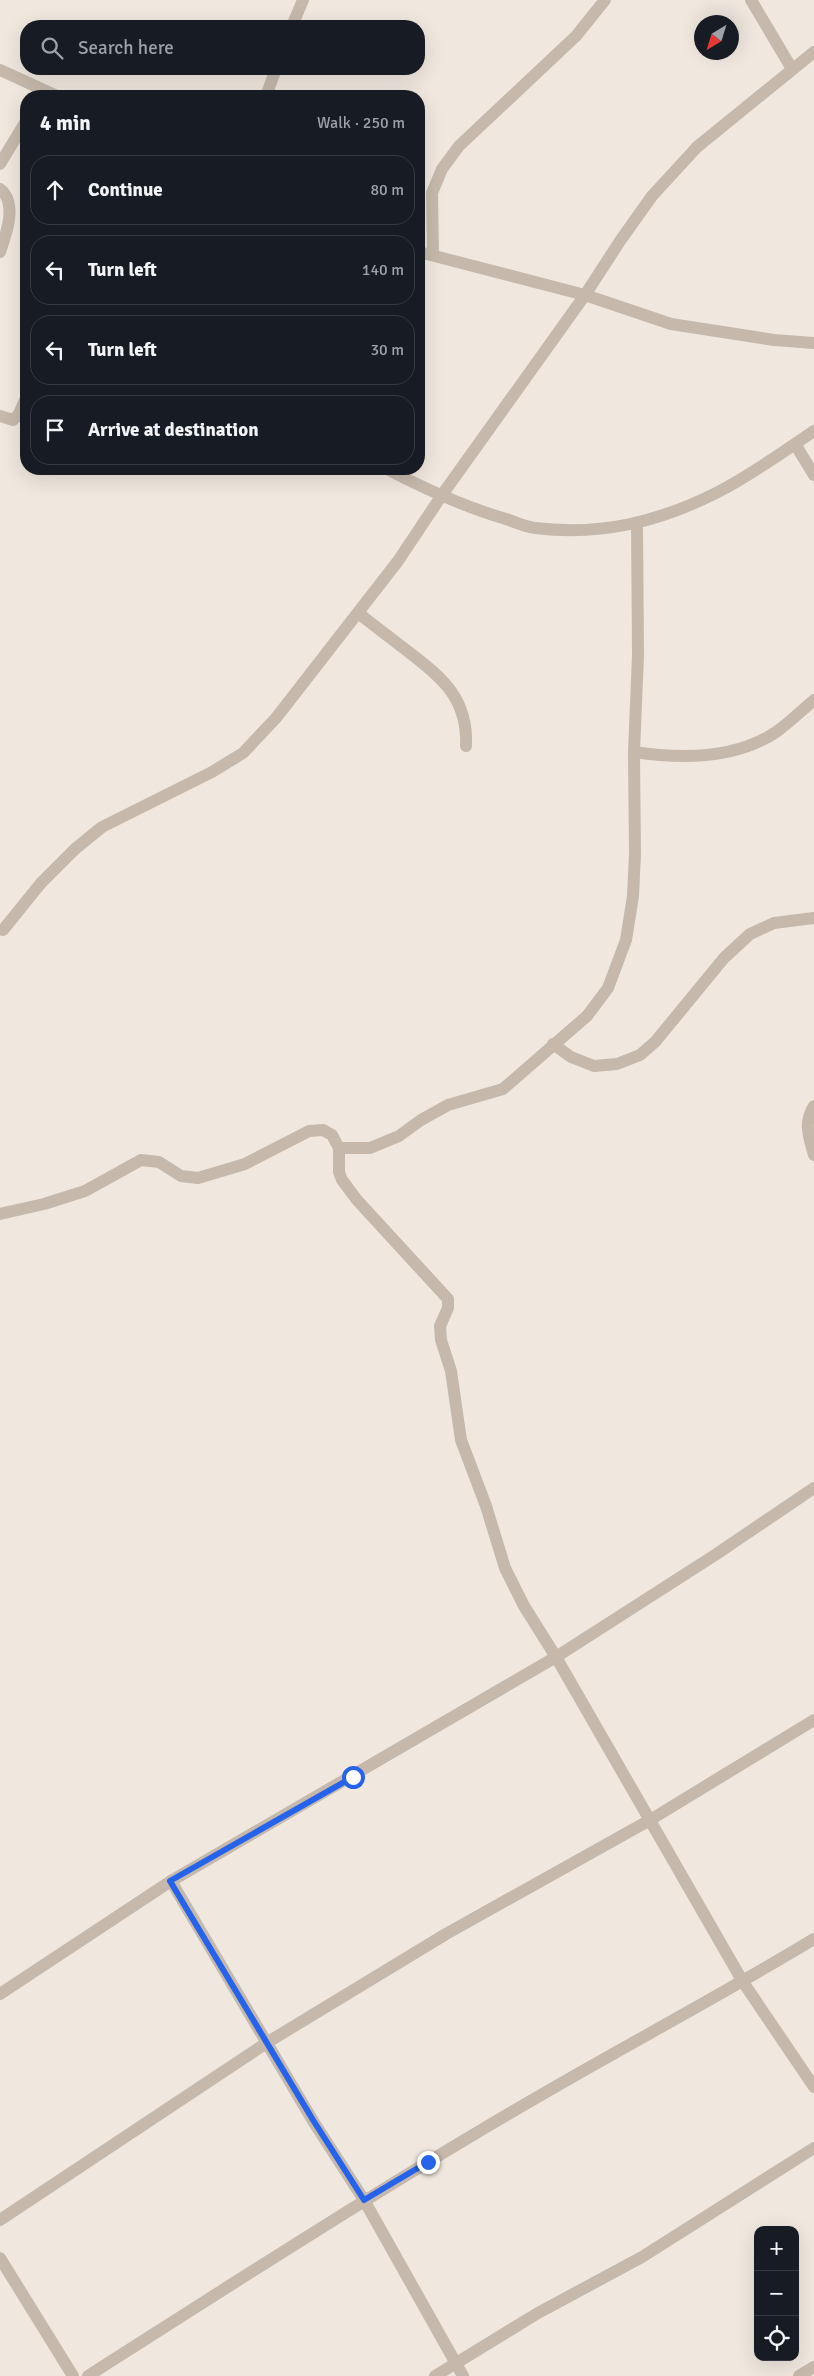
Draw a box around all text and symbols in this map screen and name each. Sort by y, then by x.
north arrow [694,15,739,60]
search box [20,20,425,75]
icon: search [38,34,66,62]
text: Search here [78,36,174,60]
text: 4 min [40,110,91,136]
text: Walk · 250 m [317,113,405,133]
icon: ahead [41,176,69,204]
text: Continue [88,178,163,202]
text: 80 m [370,180,404,200]
icon: left [41,256,69,284]
text: Turn left [88,258,157,282]
text: 140 m [362,260,404,280]
icon: left [41,336,69,364]
text: Turn left [88,338,157,362]
text: 30 m [370,340,404,360]
icon: arrive [41,416,69,444]
text: Arrive at destination [88,418,259,442]
route start [342,1766,365,1789]
route end [417,2151,440,2174]
map controls [754,2226,799,2361]
button: + [754,2226,799,2271]
button: − [754,2271,799,2316]
button: locate [754,2316,799,2361]

